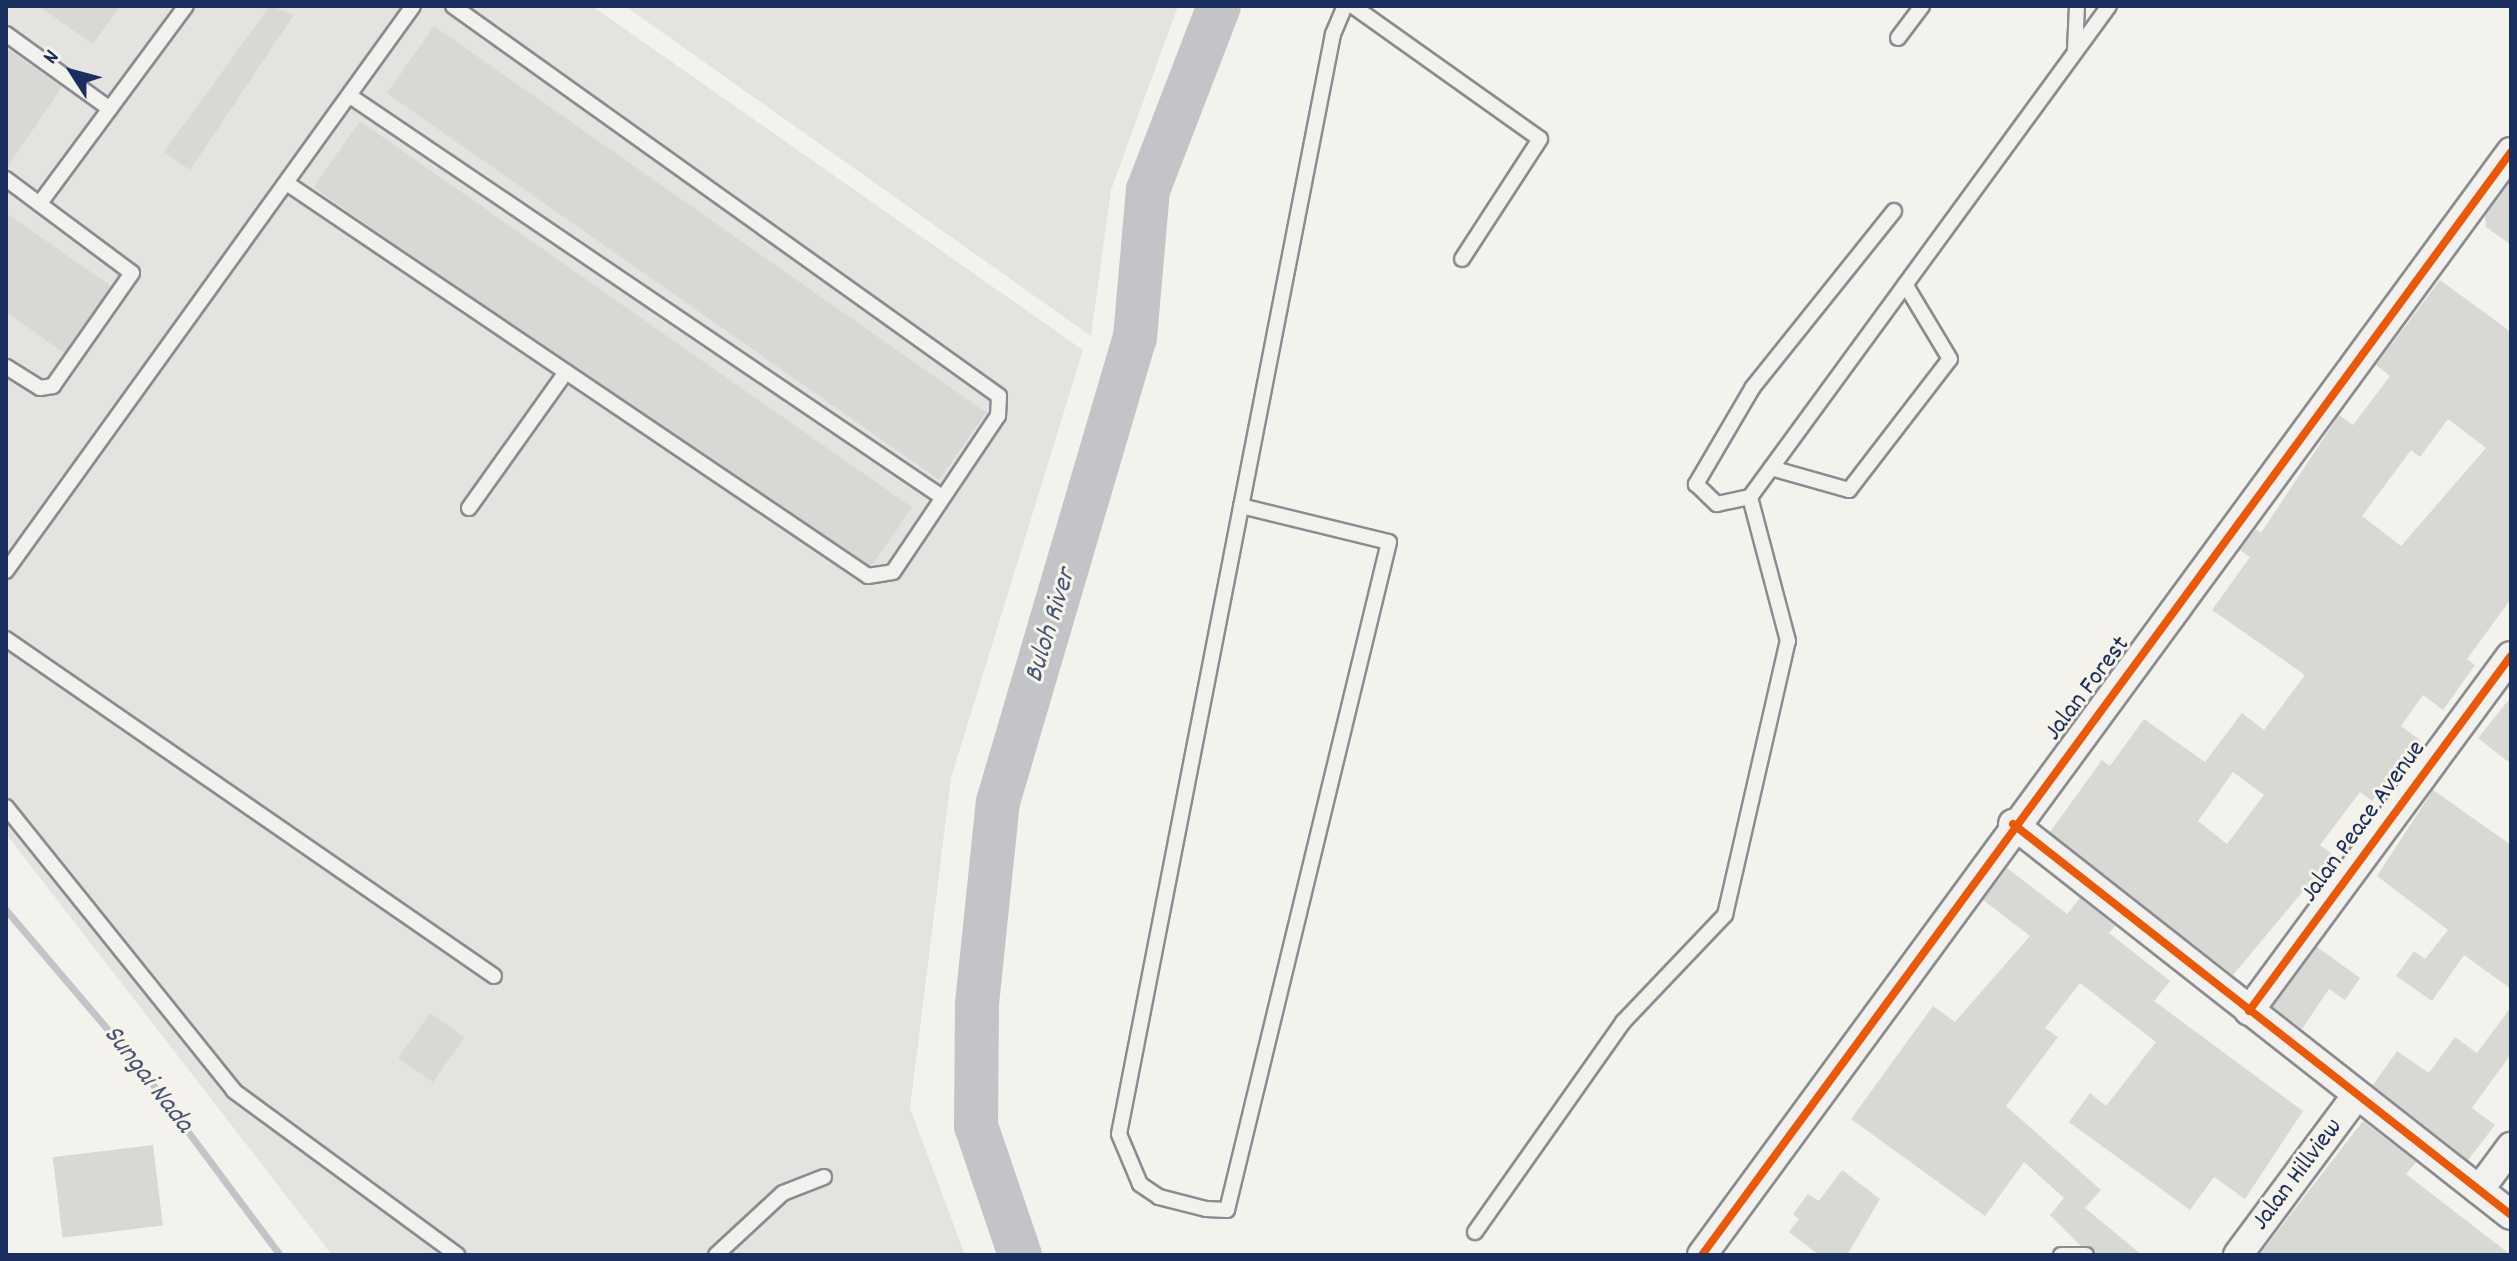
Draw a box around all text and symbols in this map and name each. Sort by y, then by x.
north arrow [32,32,112,112]
text: N [36,44,68,71]
water label: Buloh River [1019,565,1085,687]
street label: Jalan Forest [2039,631,2137,747]
street label: Jalan Peace Avenue [2295,735,2433,909]
water label: Sungai Nada [95,1019,199,1141]
street label: Jalan Hillview [2246,1113,2350,1237]

